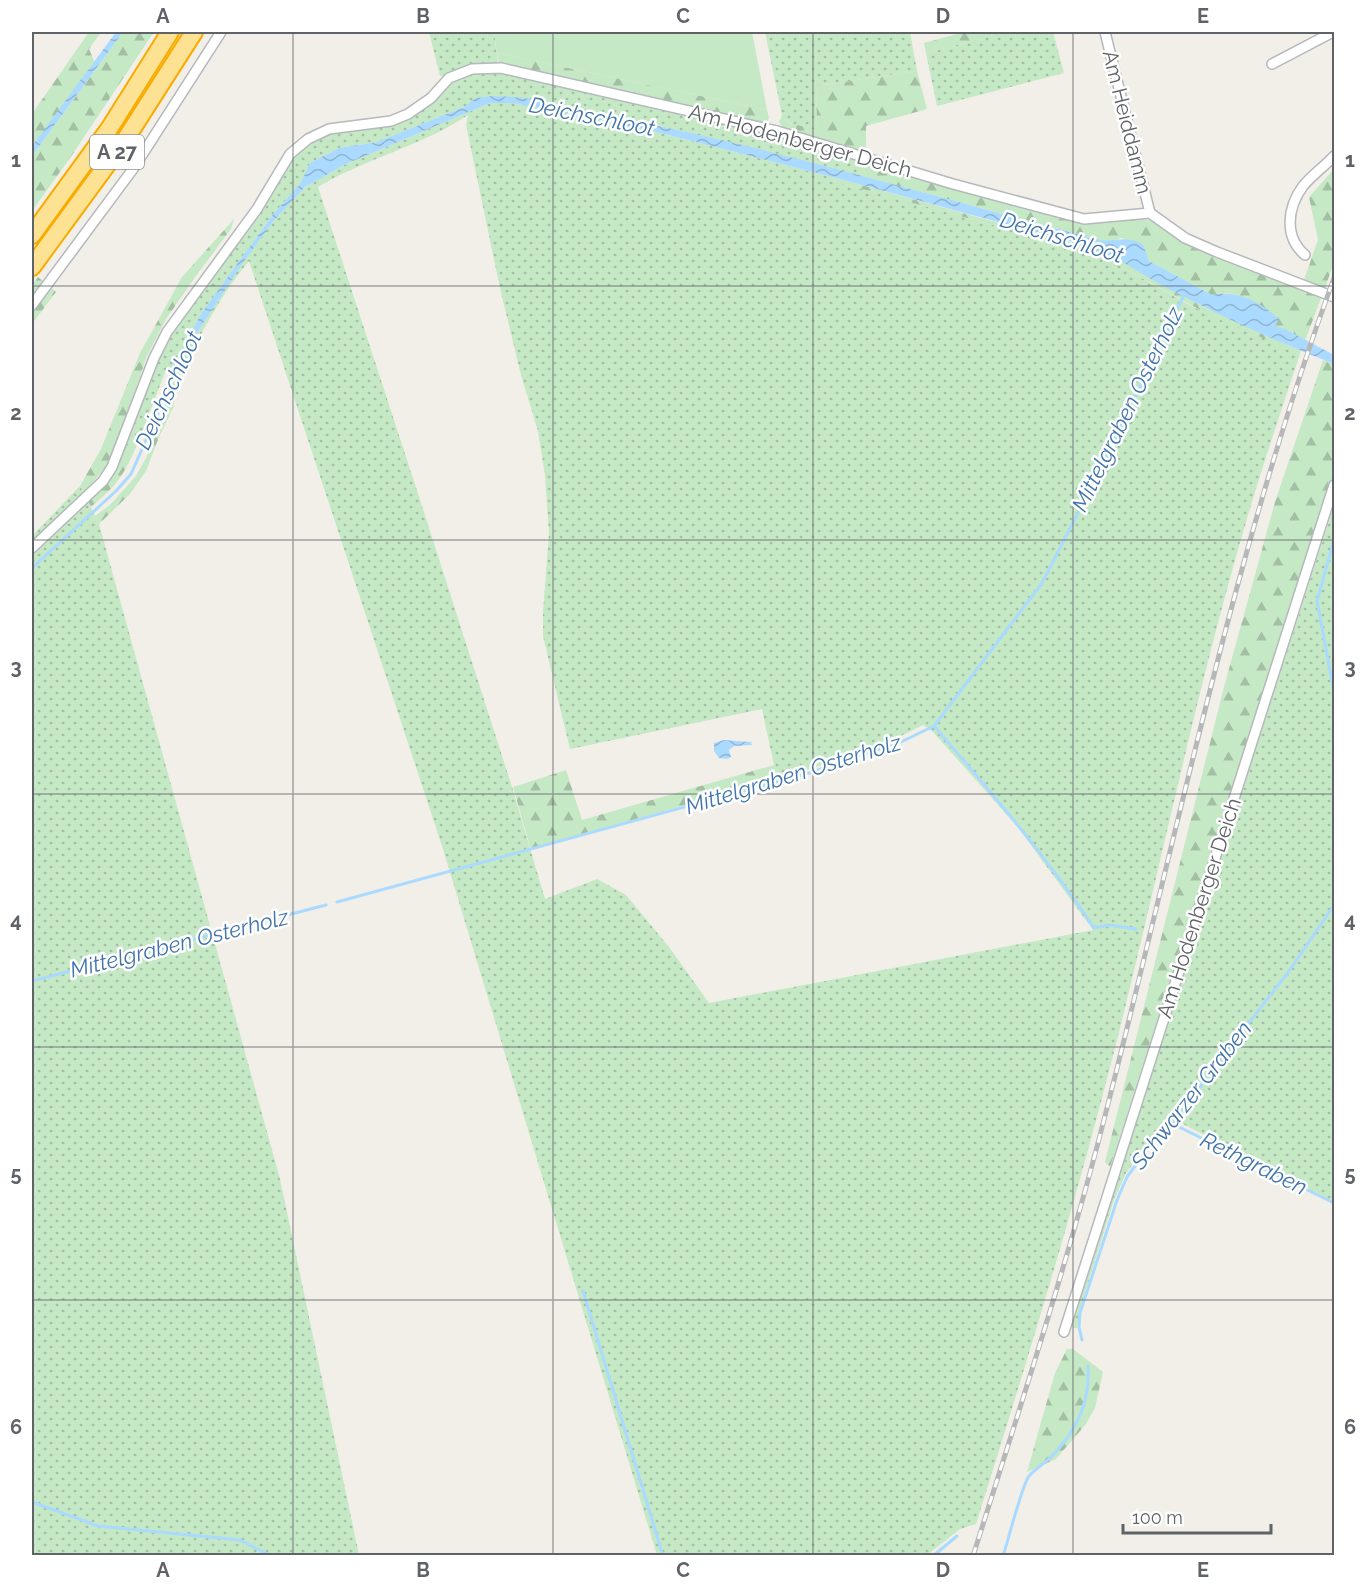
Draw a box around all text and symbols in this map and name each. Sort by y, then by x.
text: A [156,4,170,28]
text: B [416,4,430,28]
text: C [676,4,690,28]
text: D [936,4,950,28]
text: E [1197,4,1209,28]
street label: Am Heiddamm [1098,47,1157,196]
water label: Deichschloot [527,91,658,141]
street label: Am Hodenberger Deich [686,99,914,182]
road number: A 27 [90,135,144,169]
text: 1 [11,148,21,172]
text: 1 [1345,148,1355,172]
water label: Deichschloot [997,206,1128,268]
water label: Mittelgraben Osterholz [1066,302,1188,515]
water label: Deichschloot [129,326,207,453]
text: 2 [10,401,22,425]
text: 2 [1344,401,1356,425]
text: 3 [10,655,22,679]
text: 3 [1344,655,1356,679]
water label: Mittelgraben Osterholz [682,729,905,819]
street label: Am Hodenberger Deich [1151,795,1246,1021]
water label: Mittelgraben Osterholz [67,903,292,983]
text: 4 [10,908,22,932]
text: 4 [1344,908,1356,932]
water label: Schwarzer Graben [1125,1016,1257,1175]
water label: Rethgraben [1197,1126,1311,1200]
text: 5 [10,1162,22,1186]
text: 5 [1344,1162,1356,1186]
text: 6 [10,1415,22,1439]
text: 6 [1344,1415,1356,1439]
scale bar [1123,1497,1272,1535]
text: 100 m [1132,1507,1183,1528]
text: A [156,1558,170,1582]
text: B [416,1558,430,1582]
text: C [676,1558,690,1582]
text: D [936,1558,950,1582]
text: E [1197,1558,1209,1582]

